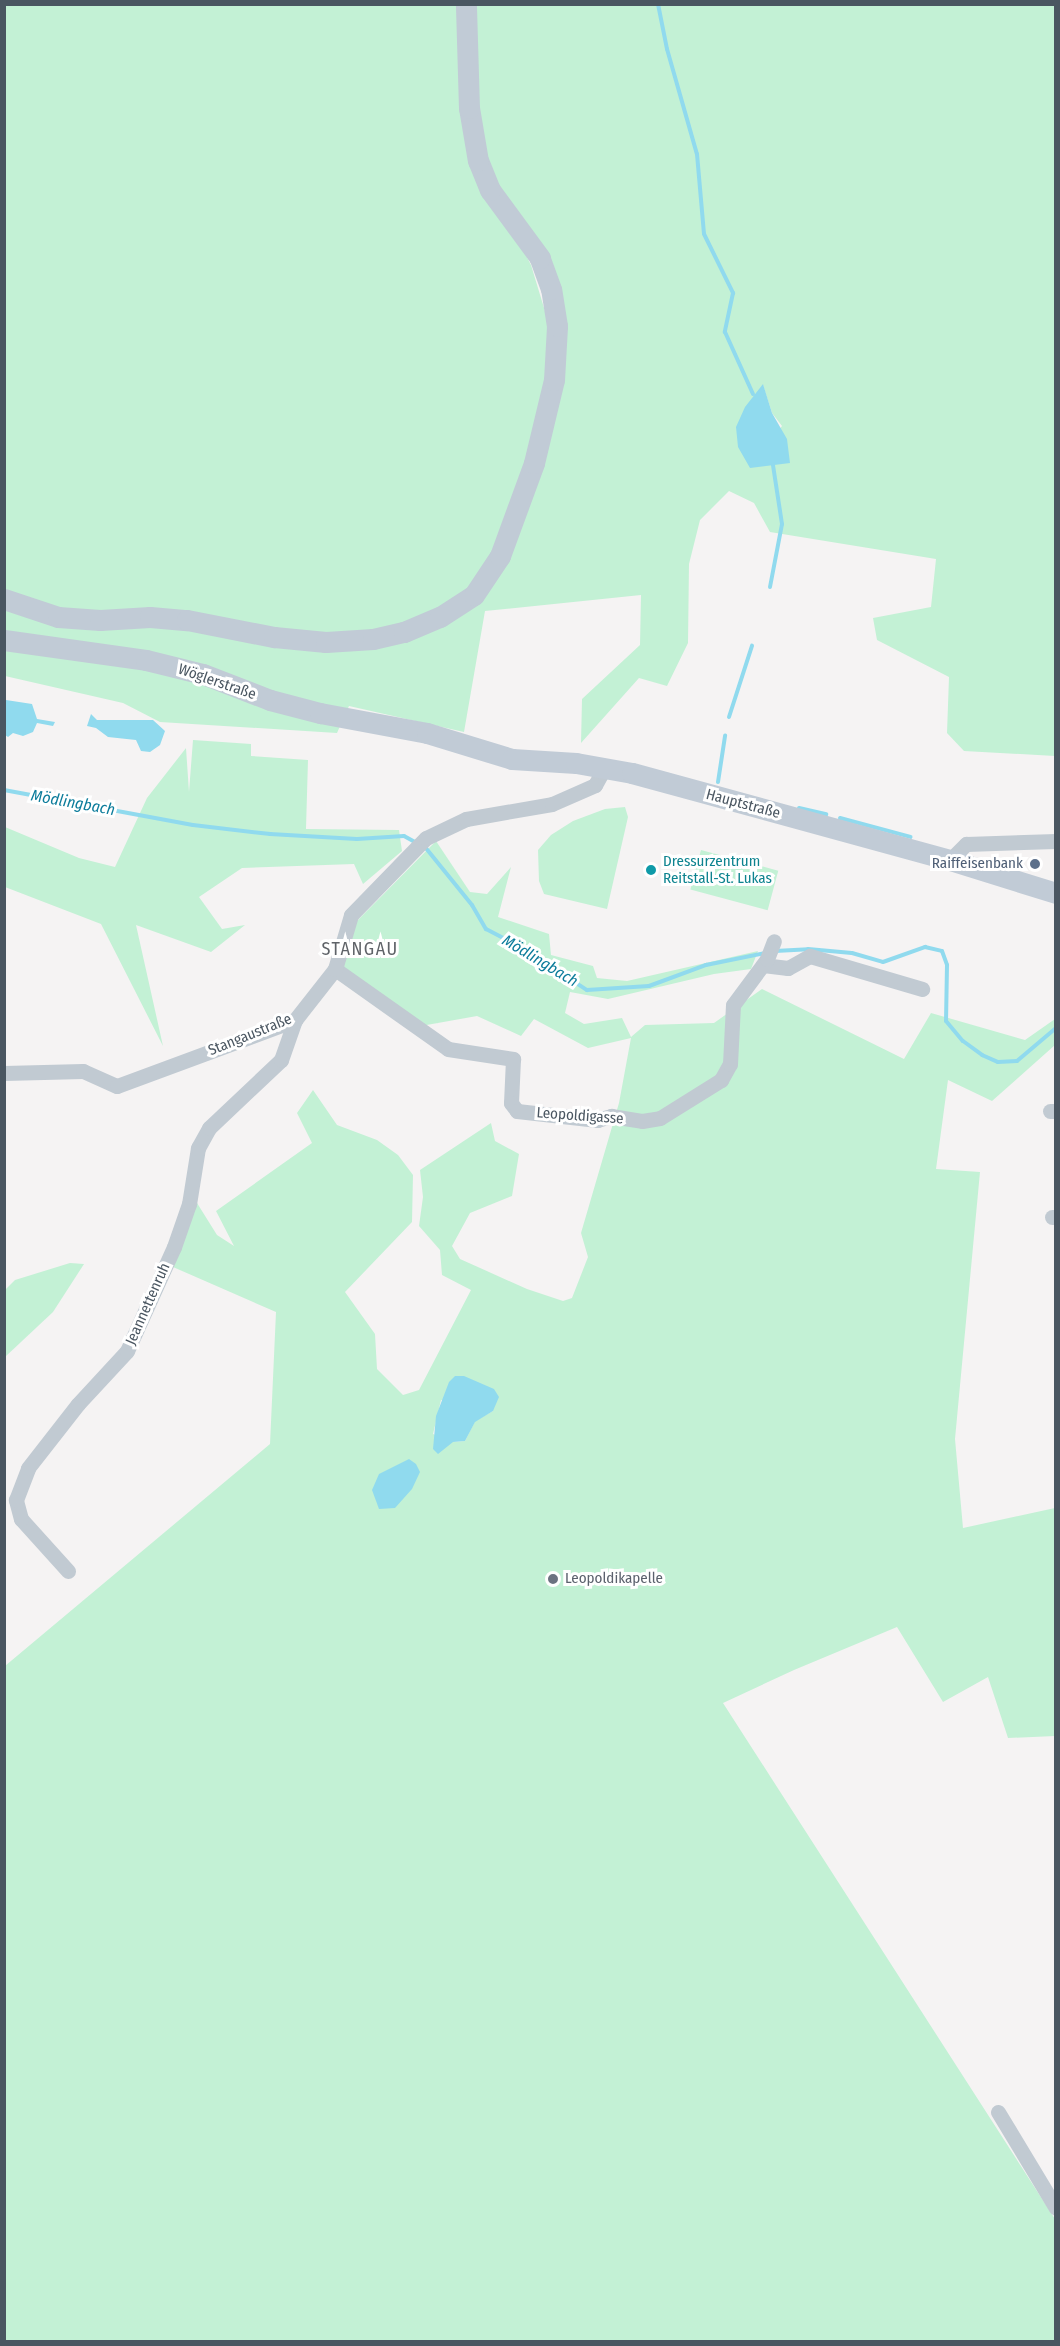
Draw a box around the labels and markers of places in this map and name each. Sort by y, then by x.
place label: Dressurzentrum Reitstall-St. Lukas [663,852,772,887]
place label: Raiffeisenbank [932,855,1023,873]
marker: Raiffeisenbank [1028,857,1042,871]
marker: Dressurzentrum Reitstall-St. Lukas [644,863,658,877]
place label: Leopoldikapelle [565,1570,663,1588]
marker: Leopoldikapelle [546,1572,560,1586]

